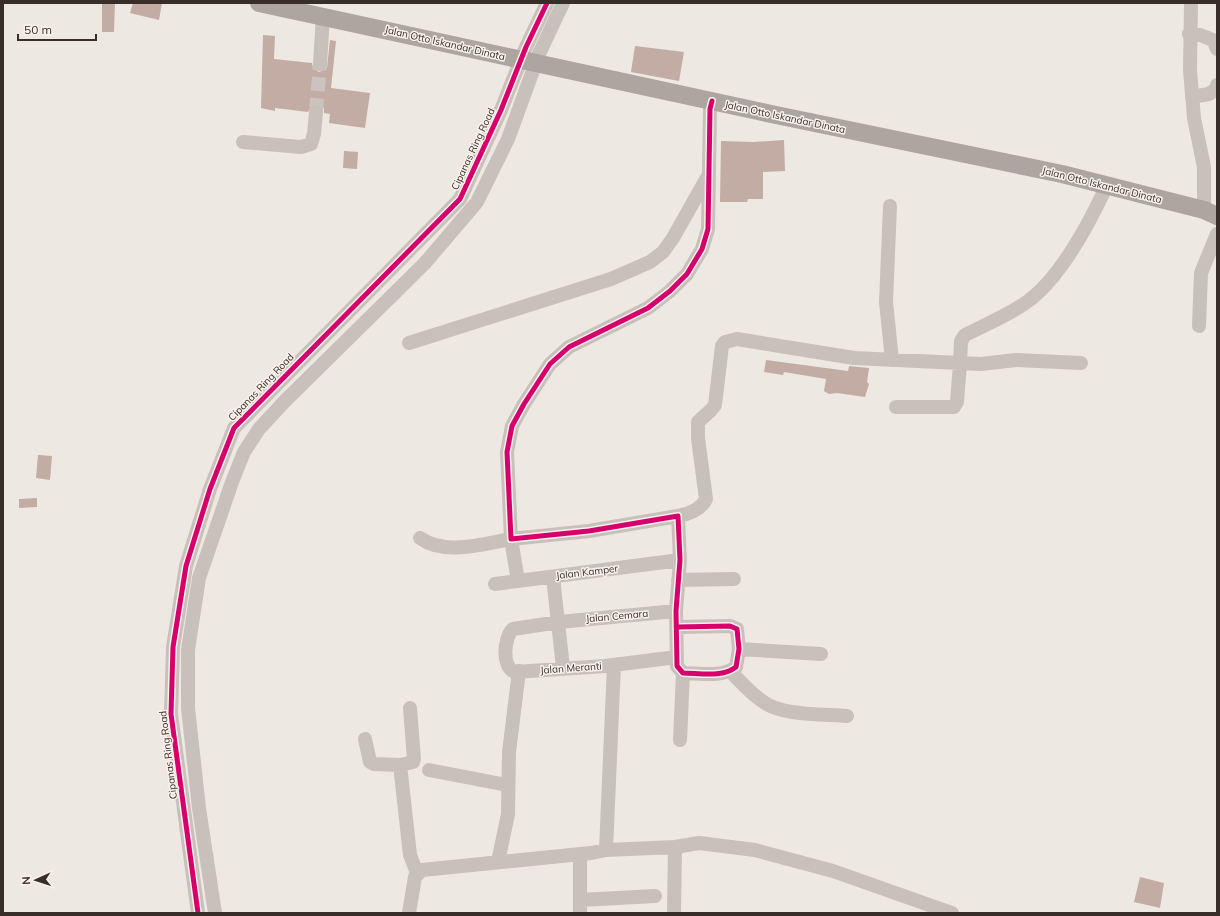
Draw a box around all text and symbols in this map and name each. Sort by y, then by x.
scale bar [18,16,96,42]
text: 50 m [24,22,52,37]
street label: Jalan Otto Iskandar Dinata [384,23,506,63]
street label: Jalan Otto Iskandar Dinata [724,98,846,136]
street label: Cipanas Ring Road [448,106,498,192]
street label: Jalan Otto Iskandar Dinata [1041,164,1163,206]
street label: Cipanas Ring Road [225,350,297,424]
street label: Jalan Kamper [555,562,619,582]
street label: Jalan Cemara [585,607,649,625]
street label: Jalan Meranti [540,659,602,677]
street label: Cipanas Ring Road [156,710,180,800]
north arrow [16,860,56,900]
text: N [19,876,33,885]

